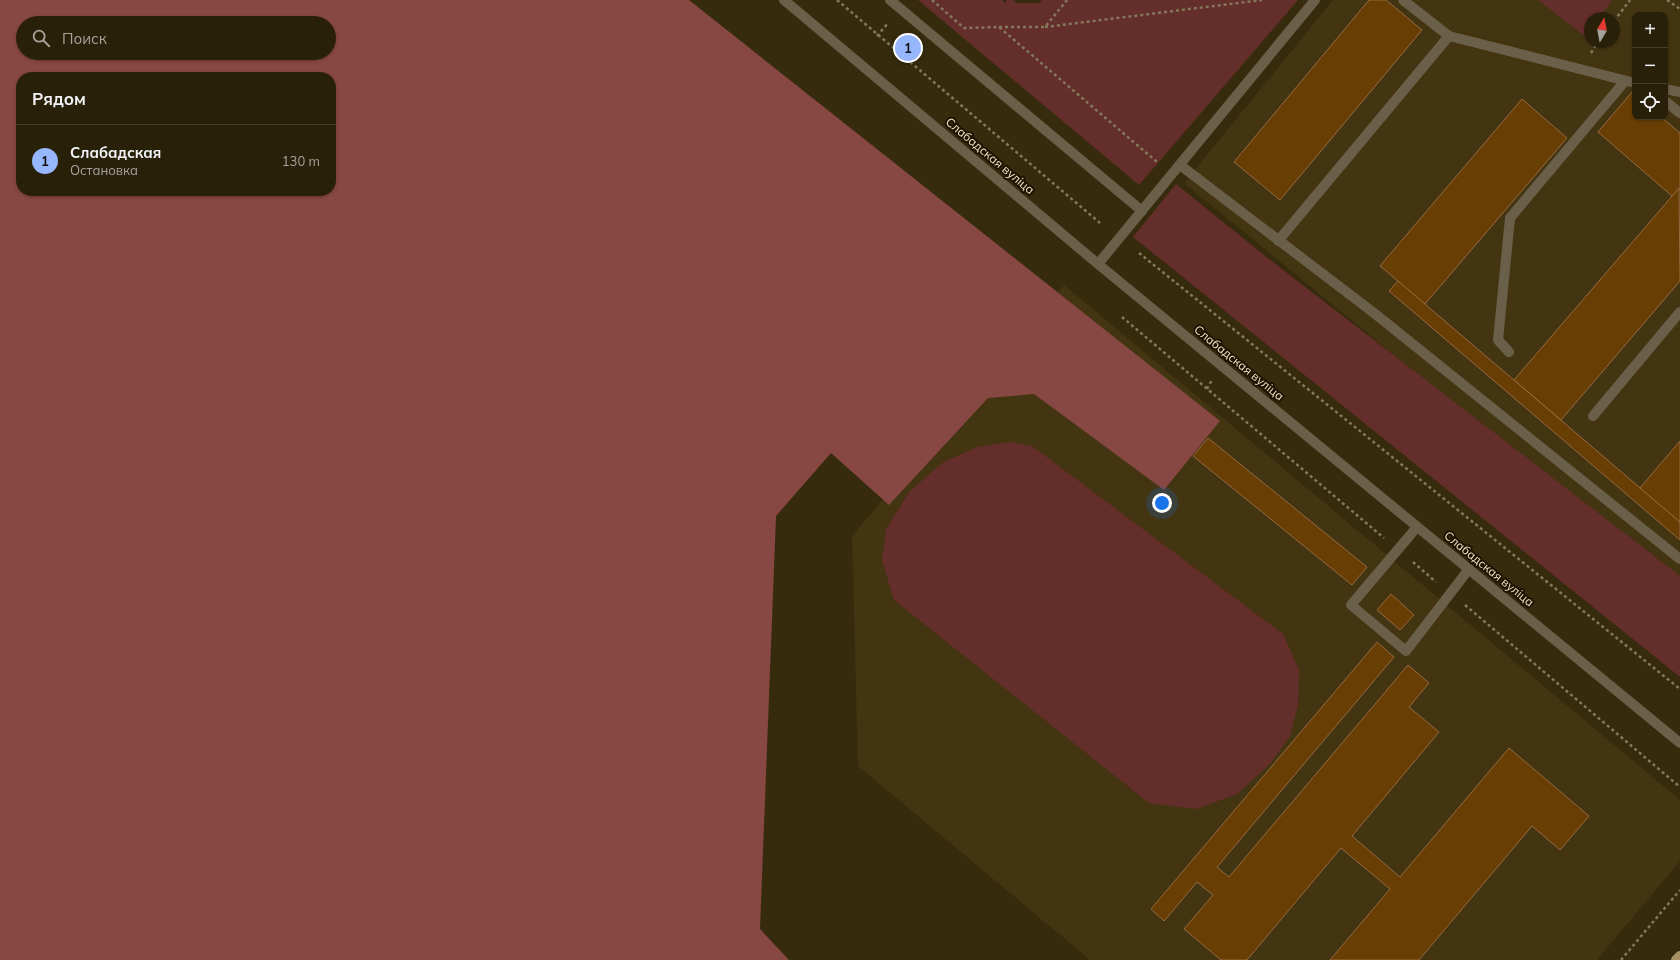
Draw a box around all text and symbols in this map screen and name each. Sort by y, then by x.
north arrow [1584,12,1620,48]
map controls [1632,12,1668,120]
button: + [1632,12,1668,48]
search box [16,16,336,60]
icon: search [30,27,52,49]
text: Поиск [62,29,107,48]
pin: 1 [895,33,921,63]
button: − [1632,48,1668,84]
button: locate [1632,84,1668,120]
text: Рядом [32,88,86,109]
street label: Слабадская вуліца [943,114,1038,197]
text: Слабадская [70,143,161,162]
text: 1 [41,153,49,169]
text: 130 m [282,153,320,169]
text: Остановка [70,162,138,178]
street label: Слабадская вуліца [1191,322,1287,403]
your location [1152,493,1172,513]
street label: Слабадская вуліца [1441,528,1537,609]

